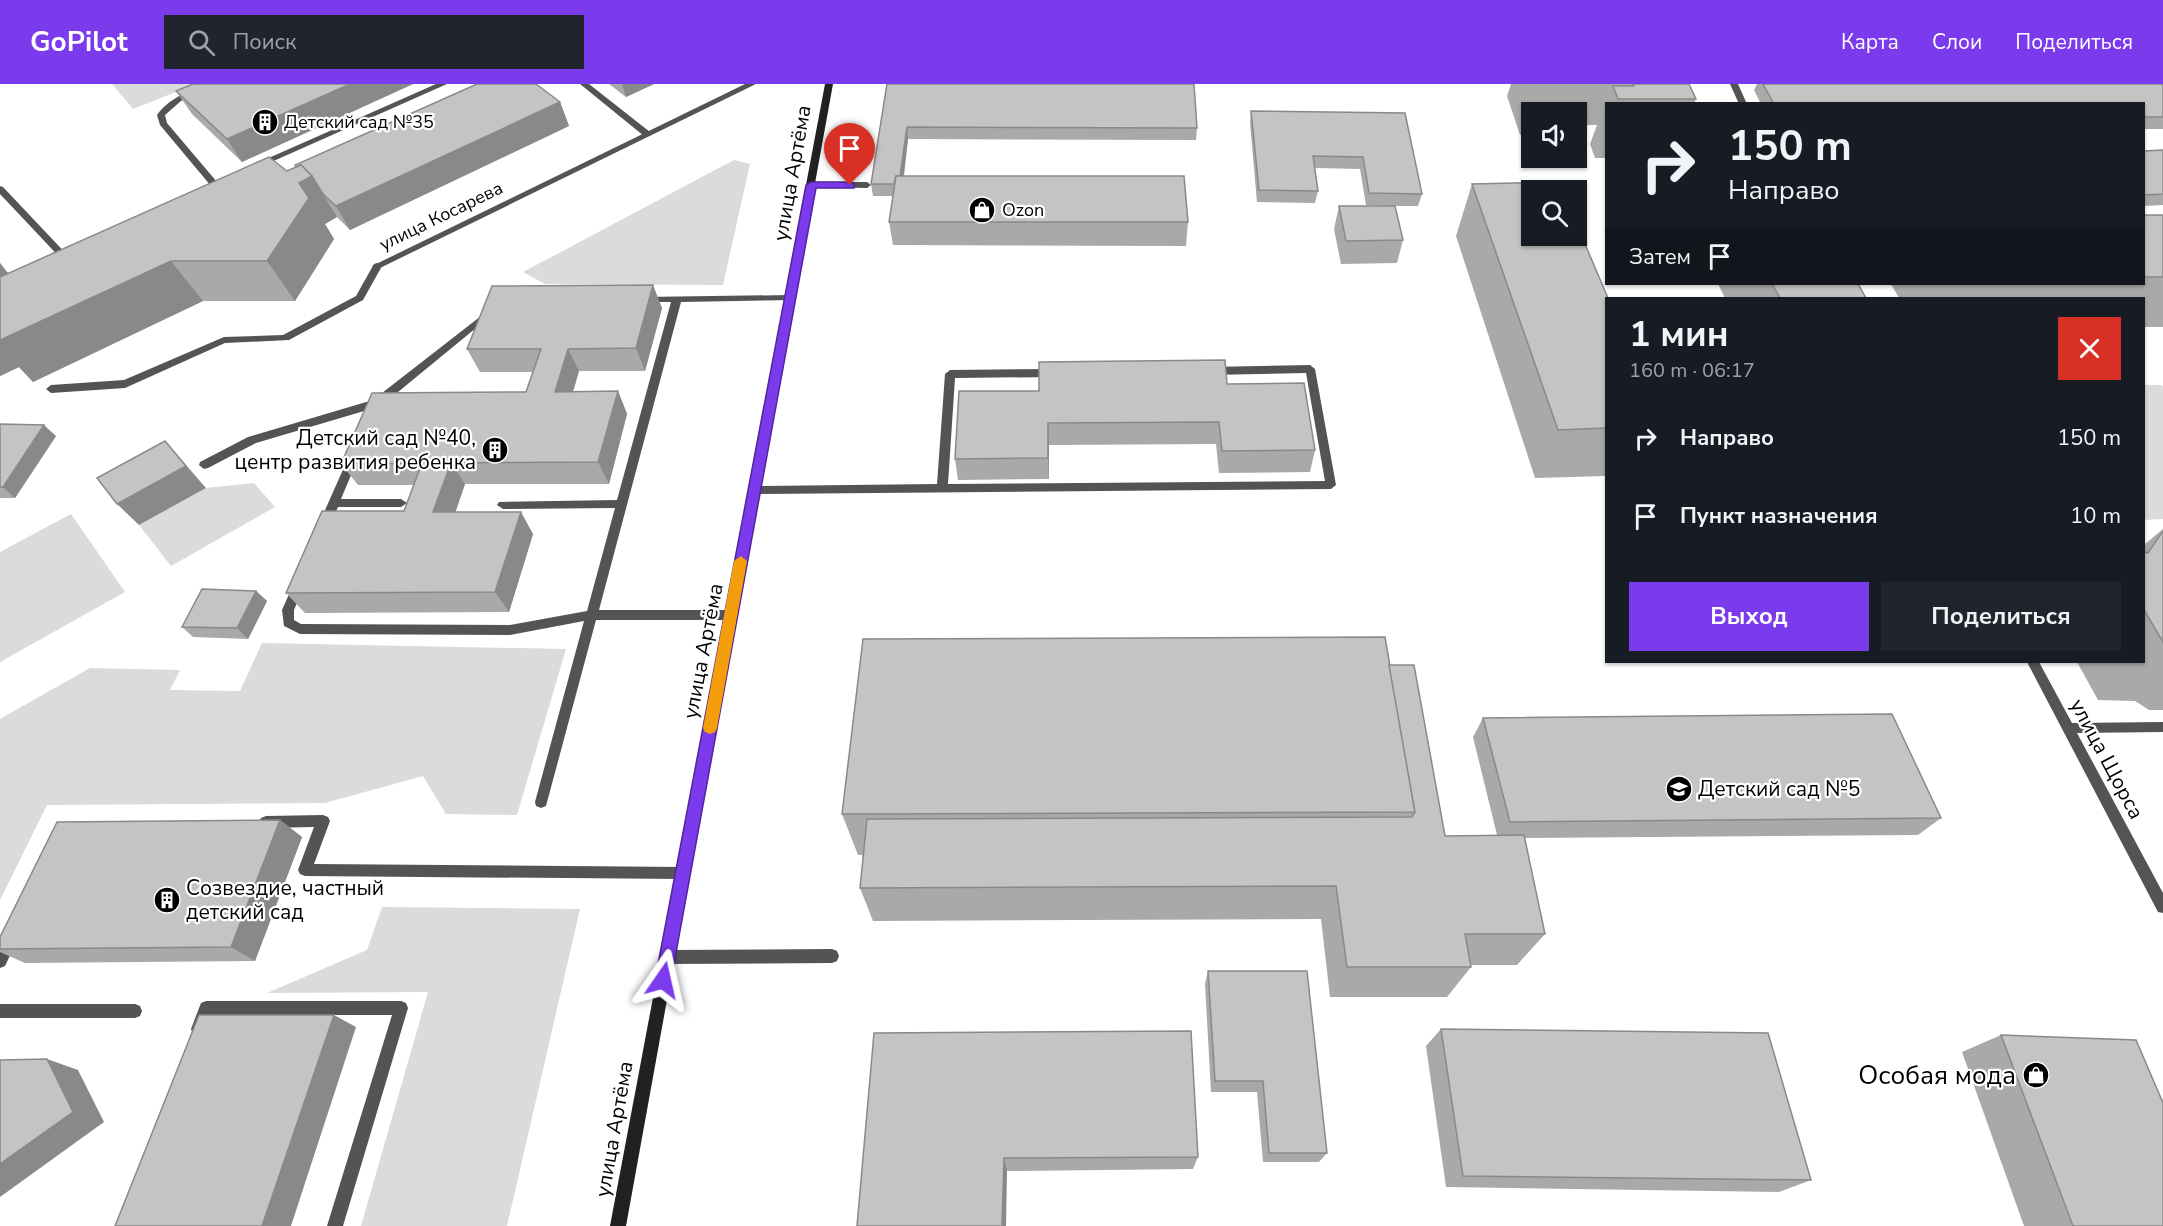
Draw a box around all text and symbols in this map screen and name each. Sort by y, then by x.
search box [164,15,584,69]
text: GoPilot [30,23,128,61]
icon: search [185,26,218,59]
text: Поиск [233,27,297,57]
text: Карта [1841,28,1899,56]
text: Слои [1932,28,1982,56]
text: Поделиться [2015,28,2133,56]
map controls [1521,102,1587,246]
button: sound [1521,102,1587,168]
street label: улица Артёма [766,103,818,243]
building icon: Детский сад №35 [250,107,280,137]
place label: Детский сад №35 [284,110,434,134]
text: 150 m [1728,118,1852,175]
pin [824,123,875,185]
icon: right [1629,126,1707,204]
icon: arrive [833,132,866,165]
text: Направо [1728,172,1839,209]
street label: улица Косарева [375,176,507,256]
button: search [1521,180,1587,246]
shop icon: Ozon [967,195,997,225]
place label: Ozon [1002,198,1044,222]
icon: arrive [1703,240,1736,273]
text: Затем [1629,242,1691,272]
text: 1 мин [1629,310,1729,359]
button: close [2058,317,2121,380]
text: 160 m · 06:17 [1629,357,1755,384]
icon: right [1629,422,1662,455]
text: Направо [1680,423,1774,453]
text: 150 m [2057,423,2121,453]
place label: Детский сад №40, центр развития ребенка [235,424,476,476]
building icon: Детский сад №40, центр развития ребенка [480,435,510,465]
icon: arrive [1629,500,1662,533]
text: Пункт назначения [1680,501,1878,531]
text: 10 m [2070,501,2121,531]
street label: улица Артёма [676,581,730,721]
button: Выход [1629,582,1869,651]
button: Поделиться [1881,582,2121,651]
street label: улица Щорса [2064,694,2150,824]
school or university icon: Детский сад №5 [1664,774,1694,804]
place label: Детский сад №5 [1698,775,1860,803]
place label: Созвездие, частный детский сад [186,874,384,926]
building icon: Созвездие, частный детский сад [152,885,182,915]
position arrow [631,948,695,1012]
place label: Особая мода [1858,1058,2016,1093]
street label: улица Артёма [588,1059,640,1199]
shop icon: Особая мода [2021,1060,2051,1090]

